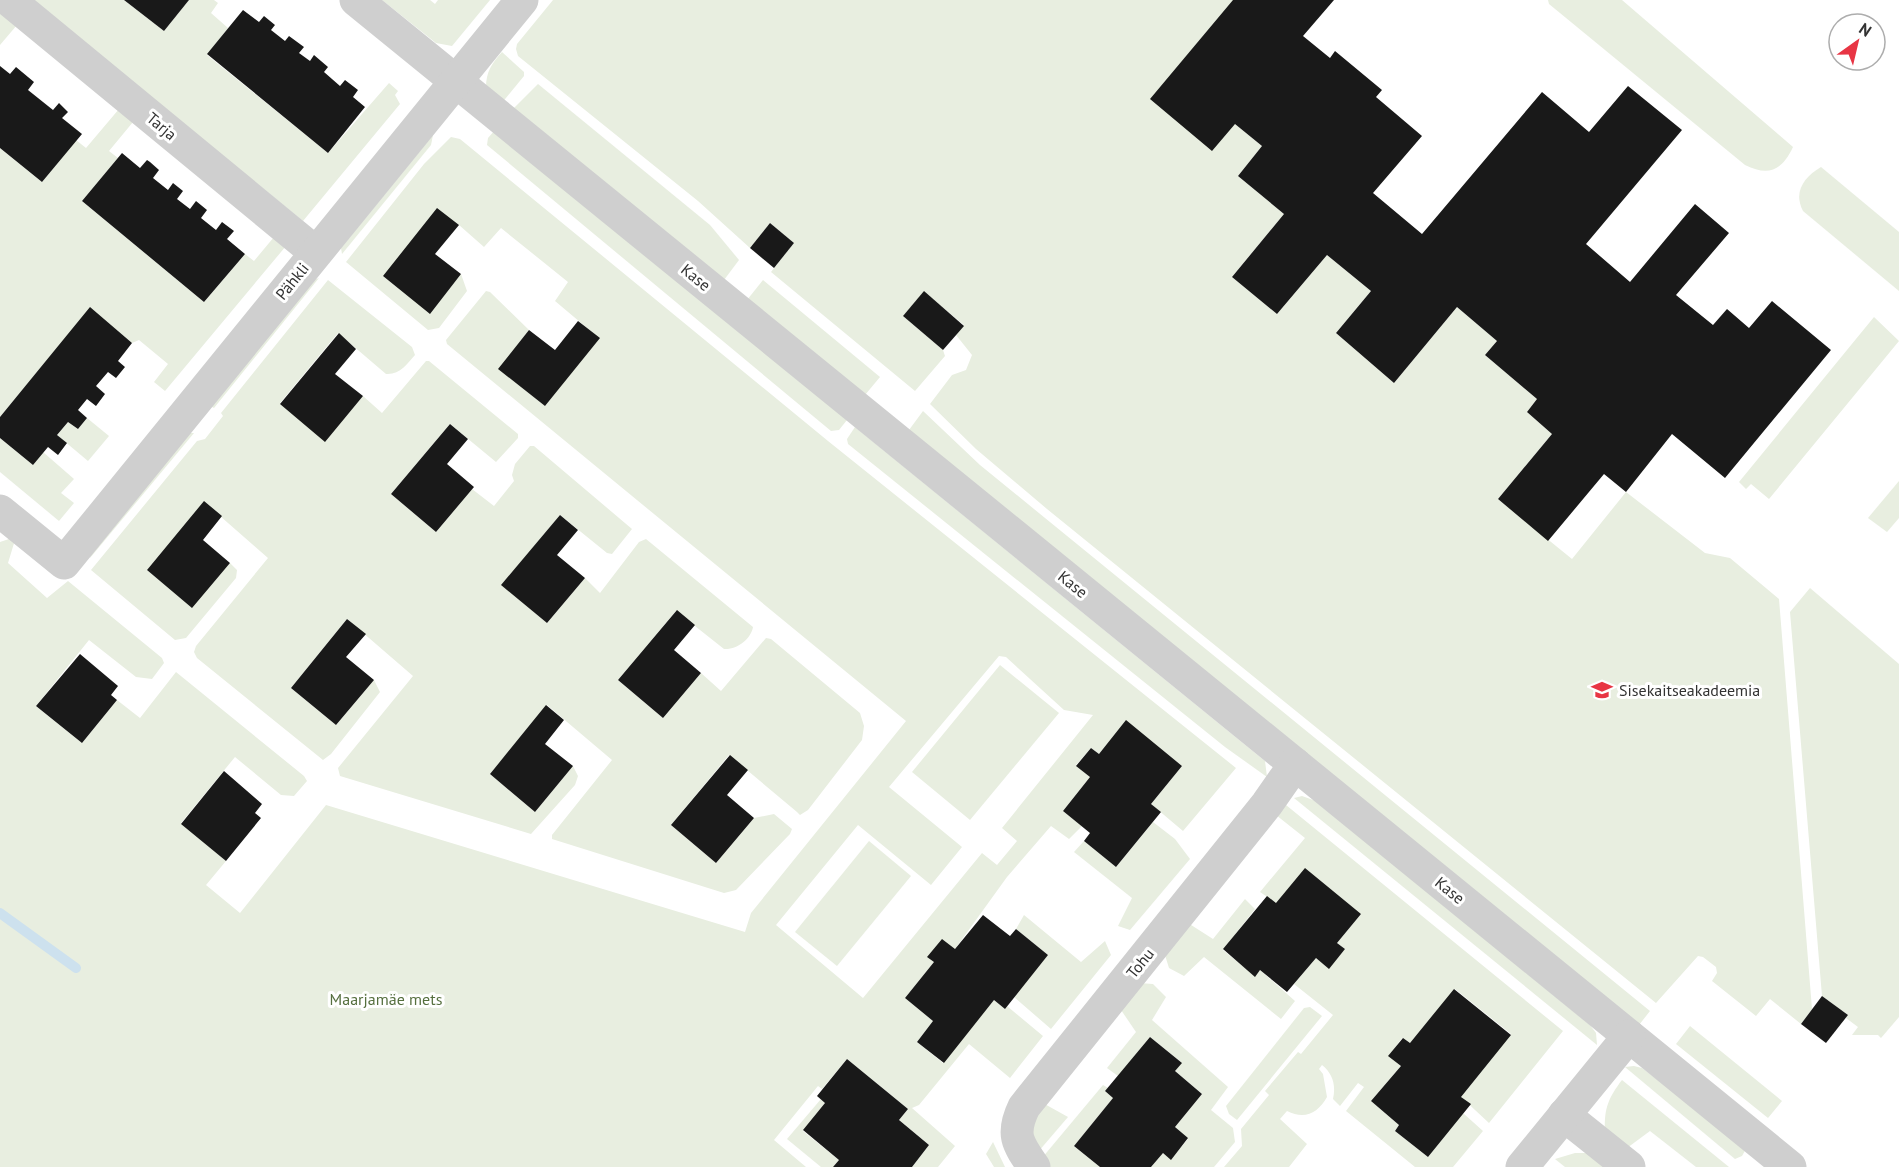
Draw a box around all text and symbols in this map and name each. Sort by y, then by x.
north arrow [1827,12,1887,72]
text: N [1855,18,1875,41]
street label: Tarja [143,108,181,144]
street label: Pähkli [271,259,313,303]
street label: Kase [677,259,715,295]
street label: Kase [1054,566,1092,602]
school or university icon: Sisekaitseakadeemia [1590,678,1614,702]
place label: Sisekaitseakadeemia [1619,680,1760,700]
street label: Kase [1431,872,1469,908]
street label: Tohu [1122,944,1158,982]
park label: Maarjamäe mets [330,989,443,1009]

